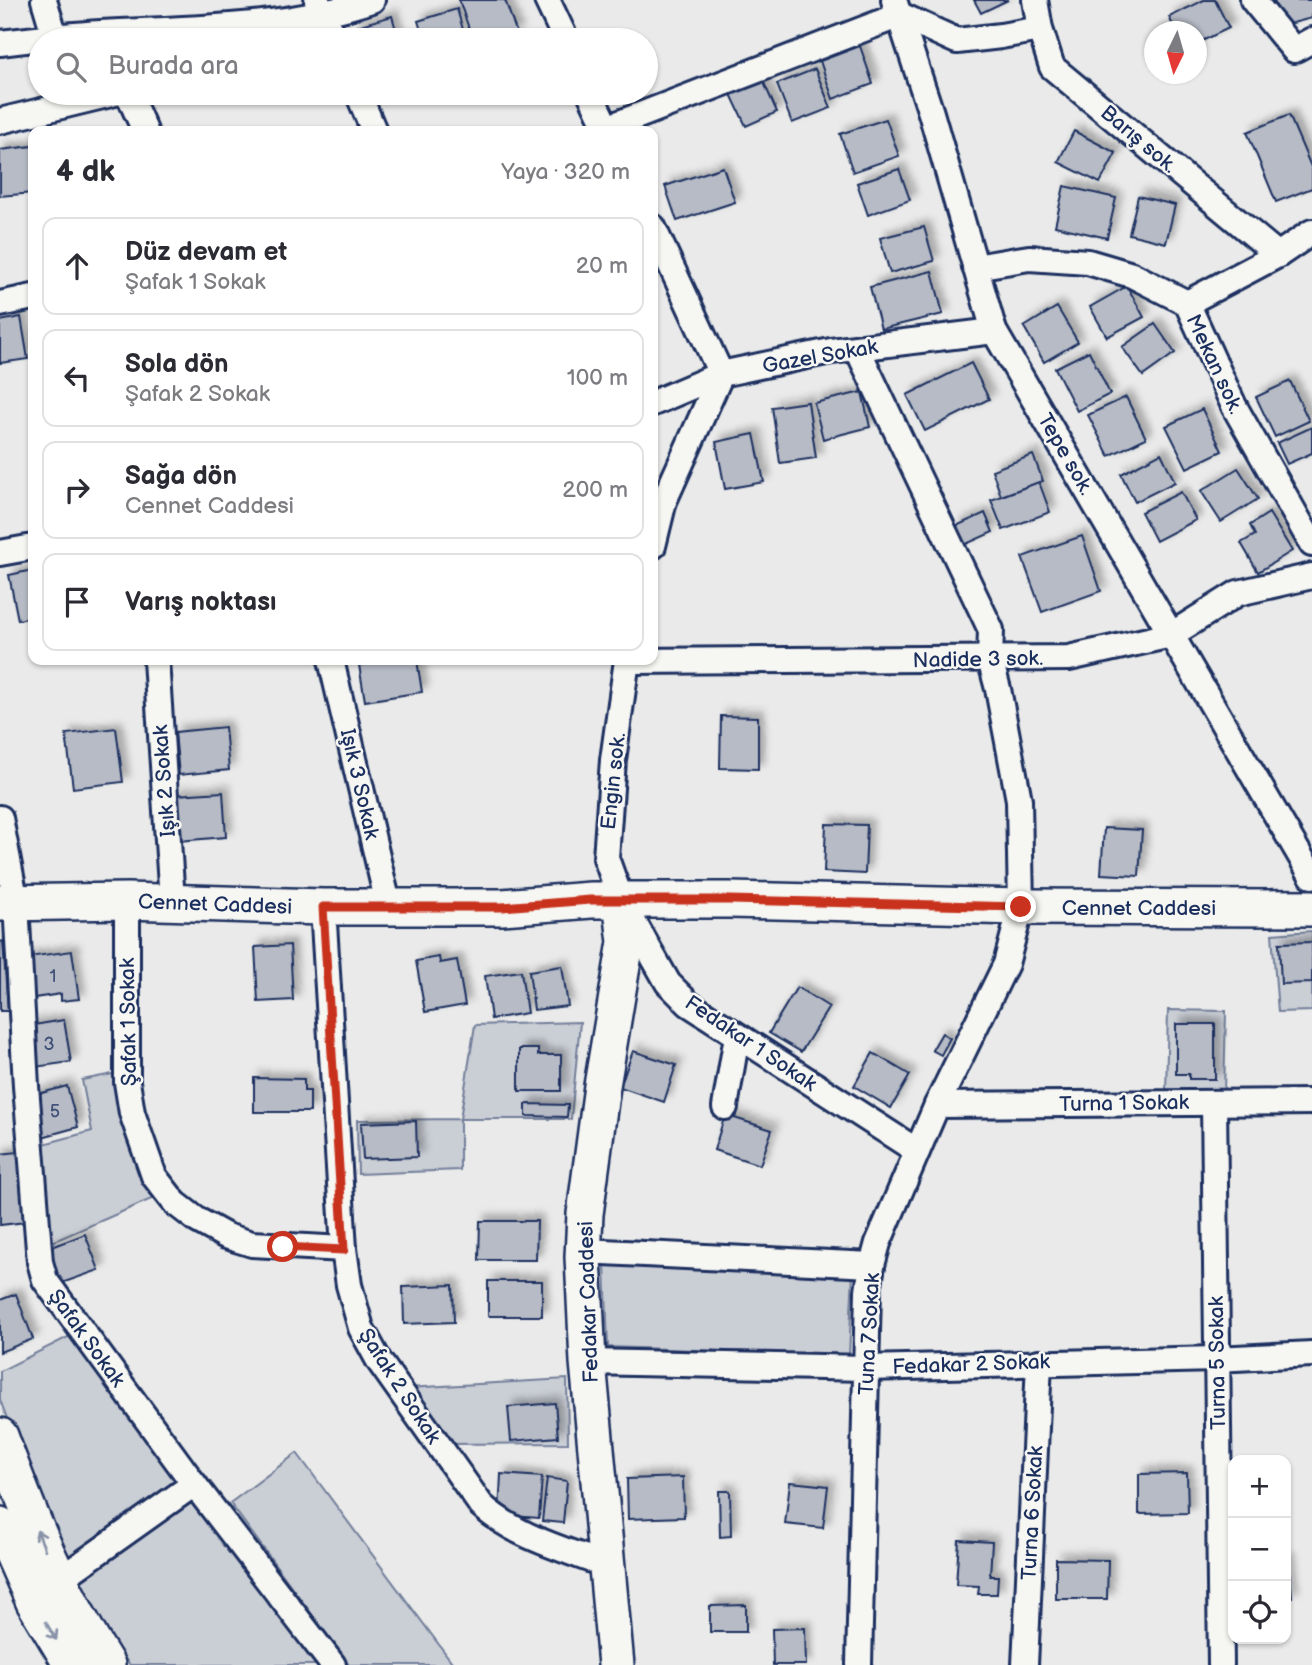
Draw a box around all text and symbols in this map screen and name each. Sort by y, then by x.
north arrow [1144,21,1207,84]
search box [28,28,658,105]
icon: search [52,48,90,86]
text: Burada ara [108,51,239,82]
street label: Barış sok. [1095,100,1182,179]
text: 4 dk [56,154,115,190]
text: Yaya · 320 m [501,158,630,186]
text: Düz devam et [125,237,287,268]
icon: ahead [58,247,96,285]
text: 20 m [576,252,628,280]
text: Şafak 1 Sokak [125,268,265,296]
street label: Mekan sok. [1181,310,1248,418]
street label: Gazel Sokak [761,334,880,379]
text: Sola dön [125,349,229,380]
icon: left [58,359,96,397]
text: 100 m [567,364,628,392]
text: Şafak 2 Sokak [125,380,270,408]
street label: Tepe sok. [1032,409,1099,500]
text: Sağa dön [125,461,237,492]
icon: right [58,471,96,509]
text: 200 m [562,476,628,504]
text: Cennet Caddesi [125,492,294,520]
icon: arrive [58,583,96,621]
text: Varış noktası [125,587,276,618]
street label: Nadide 3 sok. [913,646,1043,673]
street label: Işık 2 Sokak [148,723,181,838]
street label: Işık 3 Sokak [335,726,385,843]
street label: Engin sok. [596,731,631,831]
street label: Cennet Caddesi [137,889,293,920]
route end [1005,891,1036,922]
street label: Cennet Caddesi [1062,896,1216,921]
street label: Şafak 1 Sokak [115,957,142,1086]
house number: 1 [50,966,56,987]
street label: Fedakar 1 Sokak [680,990,822,1097]
house number: 3 [43,1034,55,1055]
street label: Turna 1 Sokak [1059,1090,1190,1117]
house number: 5 [50,1101,60,1122]
street label: Fedakar Caddesi [573,1221,604,1383]
route start [267,1231,298,1262]
street label: Tuna 7 Sokak [854,1271,885,1396]
street label: Şafak Sokak [43,1285,131,1393]
street label: Turna 5 Sokak [1204,1295,1231,1430]
street label: Şafak 2 Sokak [353,1324,447,1449]
street label: Fedakar 2 Sokak [892,1349,1051,1380]
street label: Turna 6 Sokak [1016,1444,1049,1581]
map controls [1228,1455,1291,1644]
button: + [1228,1455,1291,1518]
button: − [1228,1518,1291,1581]
one-way arrow [34,1529,47,1551]
button: locate [1228,1581,1291,1644]
one-way arrow [44,1620,58,1640]

